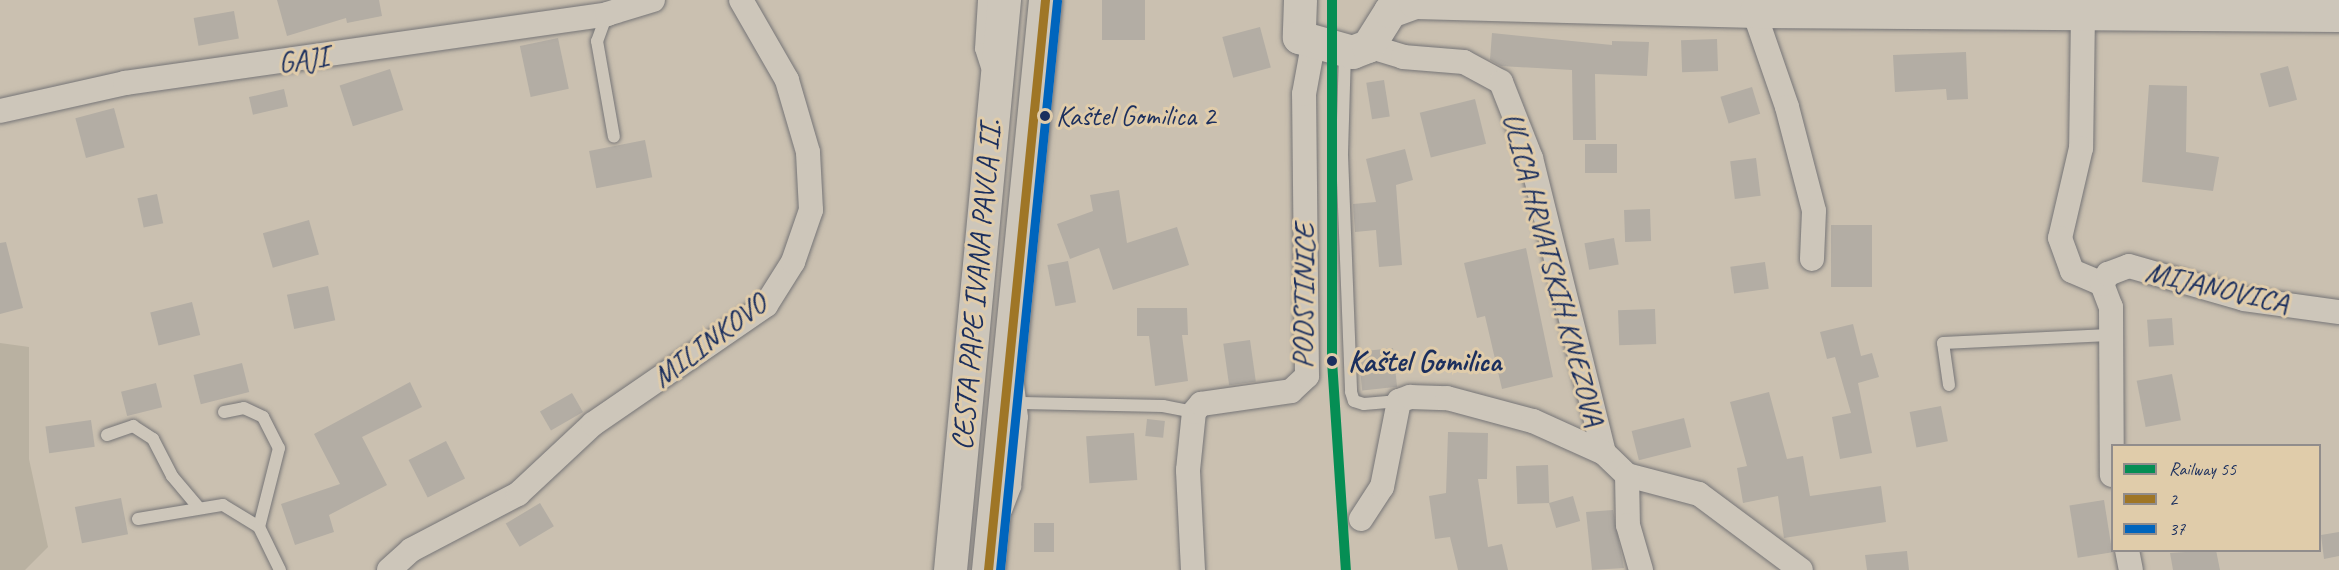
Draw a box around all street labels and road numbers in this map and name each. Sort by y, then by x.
street label: GAJI [275,37,331,81]
street label: ULICA HRVATSKIH KNEZOVA [1495,110,1613,428]
street label: CESTA PAPE IVANA PAVLA II. [944,118,1008,452]
street label: PODSTINICE [1284,223,1322,369]
street label: MIJANOVICA [2142,253,2292,321]
street label: MILINKOVO [645,285,773,395]

